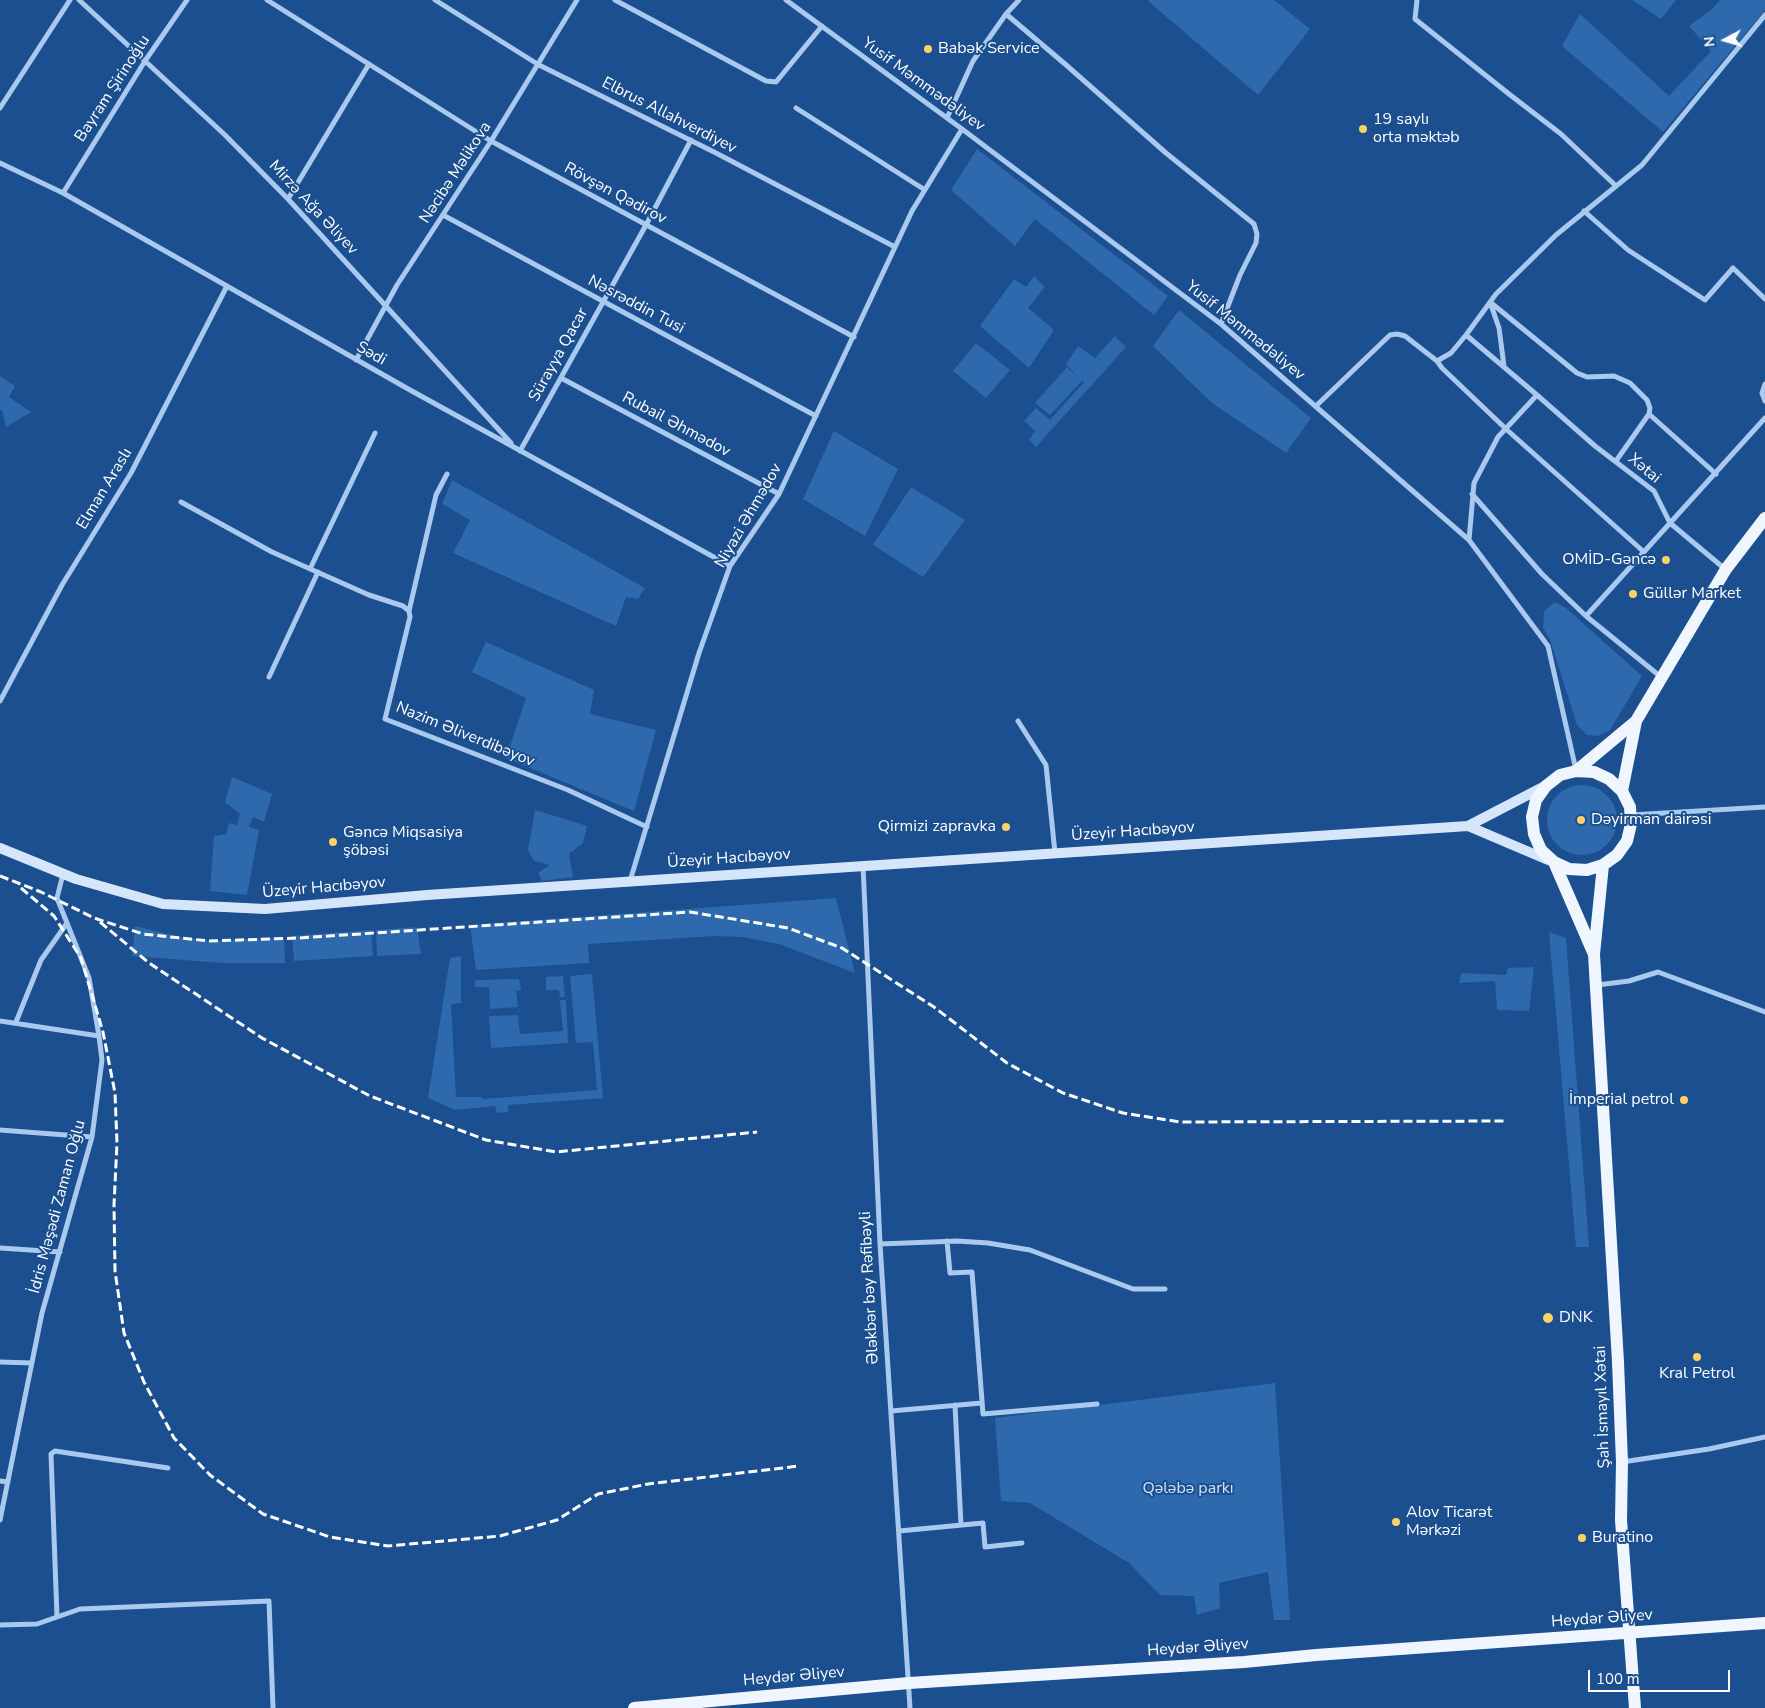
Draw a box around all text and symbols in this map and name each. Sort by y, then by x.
north arrow [1700,15,1750,65]
street label: Bayram Şirinoğlu [71,32,155,146]
street label: Yusif Məmmədəliyev [858,34,988,136]
text: N [1700,35,1720,48]
place label: Babək Service [938,39,1040,59]
marker: Babək Service [922,43,934,55]
street label: Elbrus Allahverdiyev [598,74,740,158]
place label: 19 saylı orta məktəb [1373,110,1460,148]
street label: Nəcibə Məlikova [416,119,496,227]
marker: 19 saylı orta məktəb [1357,123,1369,135]
street label: Mirzə Ağa Əliyev [264,157,362,259]
street label: Rövşən Qədirov [560,159,670,229]
street label: Nəsrəddin Tusi [584,271,688,339]
street label: Yusif Məmmədəliyev [1182,277,1308,385]
street label: Sürayya Qacar [525,305,593,405]
street label: Sədi [353,338,389,370]
street label: Rubail Əhmədov [619,388,733,462]
street label: Elman Araslı [73,445,137,533]
street label: Xətai [1624,450,1664,488]
street label: Niyazi Əhmədov [711,460,787,572]
place label: OMİD-Gəncə [1562,550,1656,570]
marker: OMİD-Gəncə [1660,554,1672,566]
place label: Güllər Market [1643,584,1741,604]
marker: Güllər Market [1627,588,1639,600]
street label: Nazim Əliverdibəyov [393,698,537,772]
place label: Dəyirman dairəsi [1591,810,1711,830]
marker: Dəyirman dairəsi [1575,814,1587,826]
place label: Qirmizi zapravka [878,817,996,837]
street label: Üzeyir Hacıbəyov [1071,818,1195,846]
marker: Qirmizi zapravka [1000,821,1012,833]
place label: Gəncə Miqsasiya şöbəsi [343,823,463,861]
marker: Gəncə Miqsasiya şöbəsi [327,836,339,848]
street label: Üzeyir Hacıbəyov [667,845,791,873]
street label: Üzeyir Hacıbəyov [262,873,386,903]
place label: İmperial petrol [1569,1090,1674,1110]
marker: İmperial petrol [1678,1094,1690,1106]
street label: İdris Məşədi Zaman Oğlu [26,1118,90,1296]
street label: Ələkbər bəy Rəfibəyli [856,1211,884,1365]
place label: DNK [1559,1308,1593,1328]
marker: DNK [1541,1311,1555,1325]
street label: Şah İsmayıl Xətai [1591,1345,1615,1469]
marker: Kral Petrol [1691,1351,1703,1363]
place label: Kral Petrol [1659,1364,1735,1384]
park label: Qələbə parkı [1142,1479,1234,1499]
place label: Alov Ticarət Mərkəzi [1406,1503,1492,1541]
marker: Alov Ticarət Mərkəzi [1390,1516,1402,1528]
place label: Buratino [1592,1528,1653,1548]
marker: Buratino [1576,1532,1588,1544]
street label: Heydər Əliyev [1551,1606,1653,1632]
street label: Heydər Əliyev [1147,1635,1249,1661]
scale bar [1590,1660,1732,1692]
street label: Heydər Əliyev [742,1663,846,1691]
text: 100 m [1596,1669,1640,1689]

